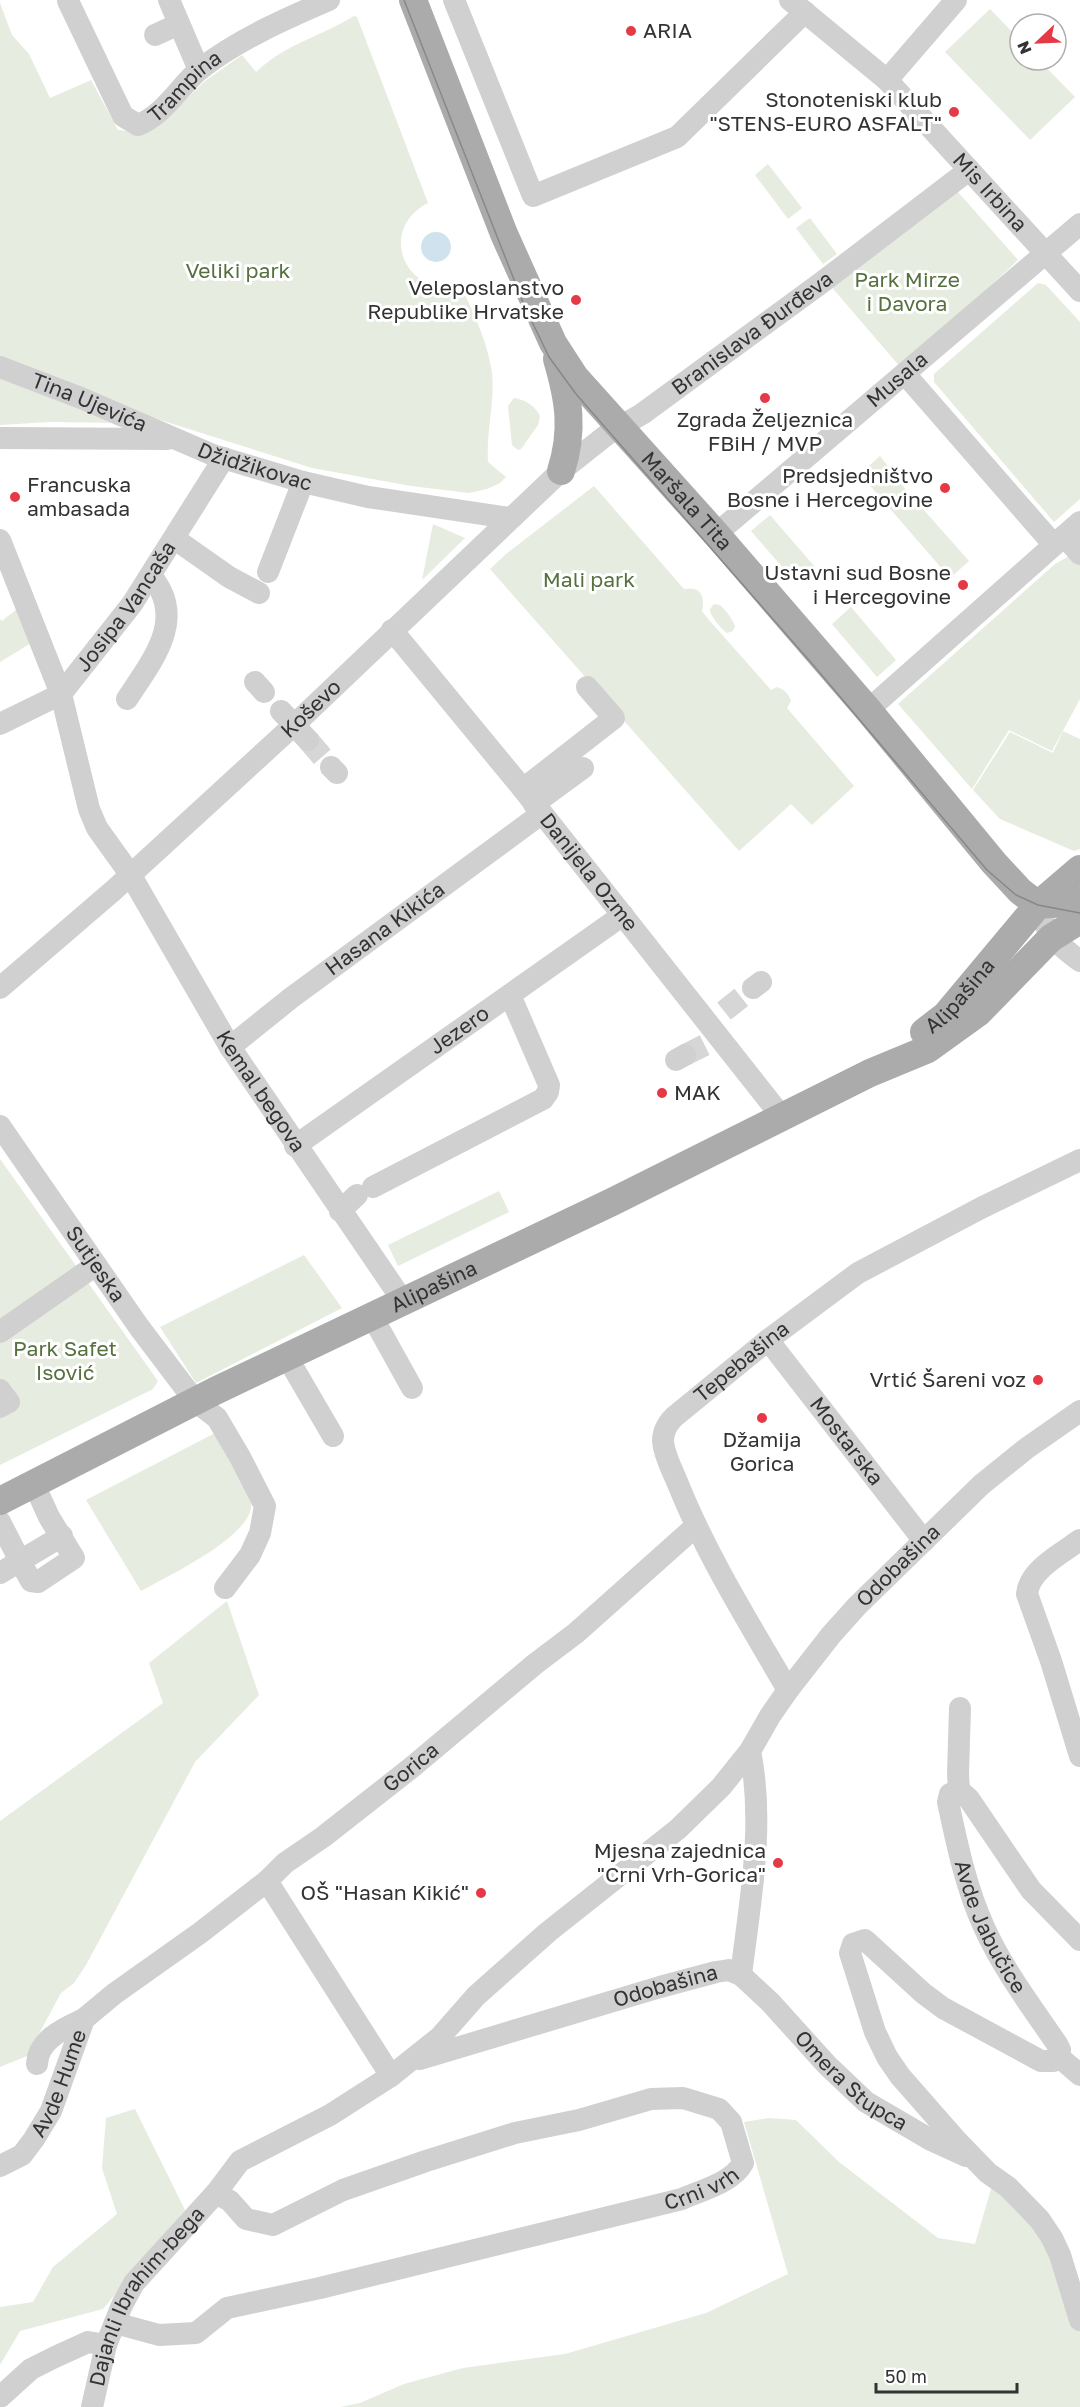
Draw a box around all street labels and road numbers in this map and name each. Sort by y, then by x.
street label: Trampina [142,44,226,128]
street label: Mis Irbina [948,147,1033,237]
street label: Branislava Đurđeva [666,265,838,400]
street label: Musala [861,346,933,412]
street label: Tina Ujevića [28,366,151,437]
street label: Džidžikovac [194,436,315,496]
street label: Maršala Tita [636,446,738,555]
street label: Josipa Vancaša [70,536,180,677]
street label: Koševo [275,673,346,743]
street label: Danijela Ozme [535,807,644,936]
street label: Hasana Kikića [320,875,449,981]
street label: Alipašina [919,953,1000,1039]
street label: Jezero [424,999,494,1059]
street label: Kemal begova [211,1025,312,1157]
street label: Sutjeska [61,1220,132,1307]
street label: Alipašina [386,1254,481,1317]
street label: Tepebašina [688,1315,794,1407]
street label: Mostarska [805,1391,890,1490]
street label: Odobašina [850,1518,945,1612]
street label: Gorica [377,1736,444,1797]
street label: Avde Jabučice [950,1857,1032,1998]
street label: Odobašina [610,1958,720,2012]
street label: Omera Stupca [790,2024,913,2136]
street label: Avde Hume [24,2026,91,2141]
street label: Crni vrh [661,2161,744,2215]
street label: Dajanli Ibrahim-bega [83,2201,209,2389]

